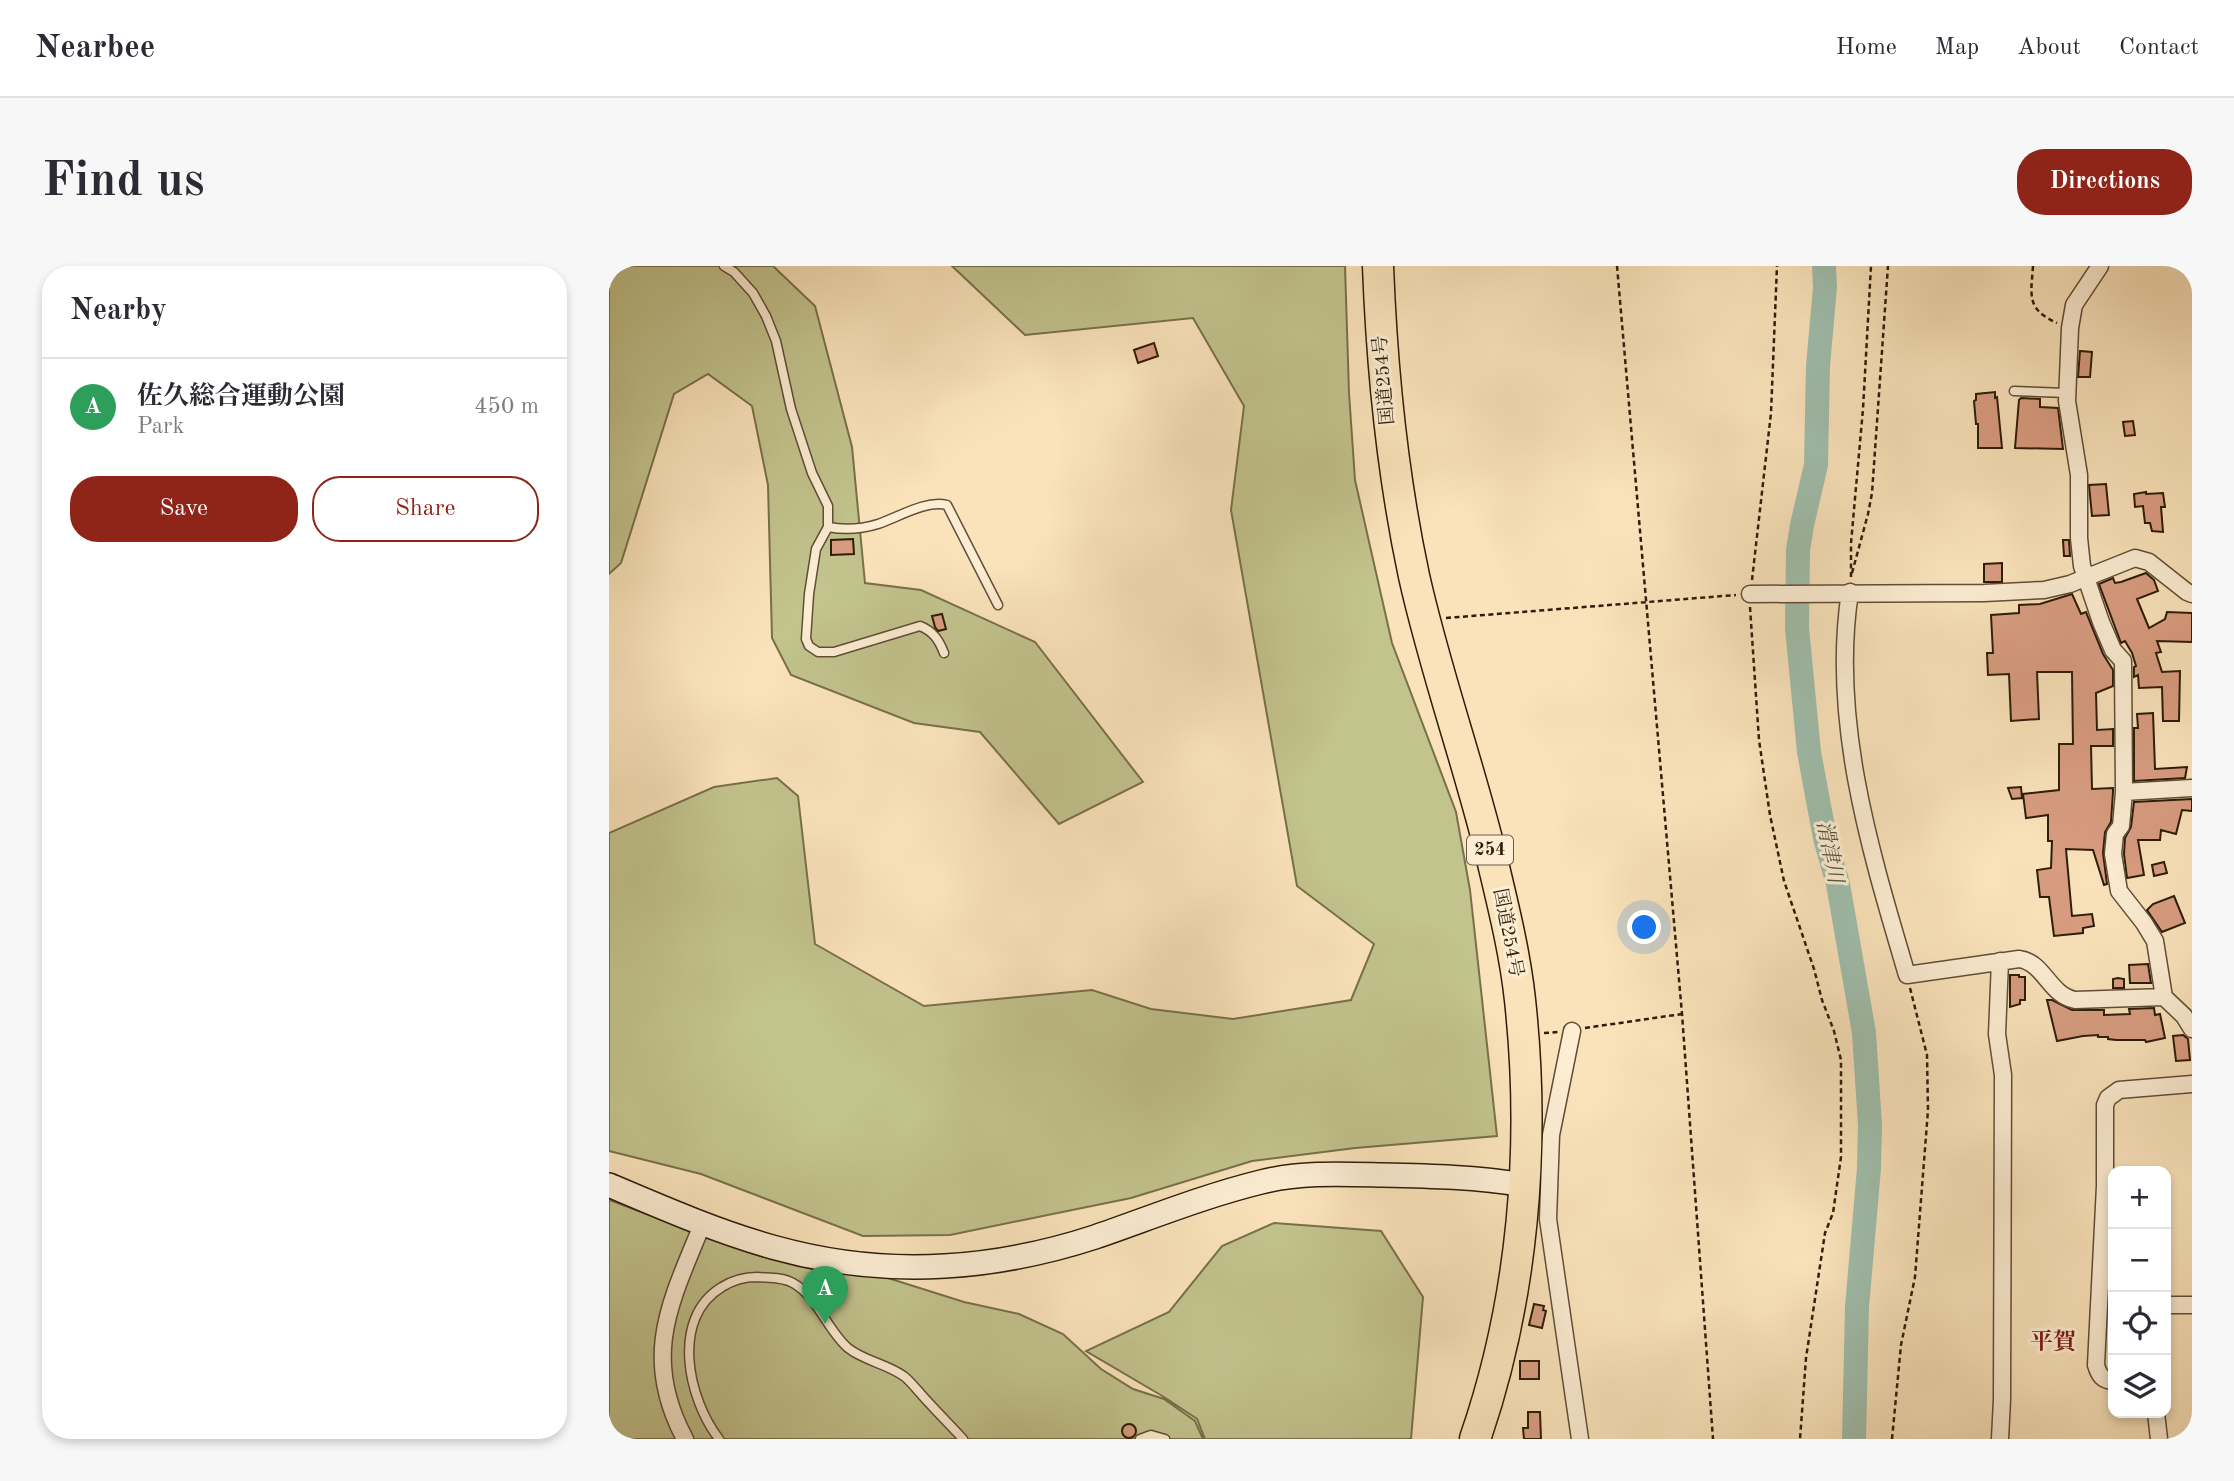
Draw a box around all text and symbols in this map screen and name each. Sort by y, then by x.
text: Nearbee [35,32,155,65]
text: Home [1836,36,1897,60]
text: Map [1935,36,1979,60]
text: About [2017,36,2081,60]
text: Contact [2119,36,2199,60]
button: Directions [2017,149,2192,215]
text: Find us [42,158,205,207]
text: Nearby [70,296,167,326]
street label: 国道254号 [1370,334,1398,426]
text: 佐久総合運動公園 [137,384,345,410]
text: A [84,395,102,418]
text: 450 m [474,395,539,418]
text: Park [137,415,184,438]
button: Save [70,476,298,542]
button: Share [312,476,539,542]
water label: 滑津川 [1813,819,1848,887]
road number: 254 [1467,836,1513,864]
street label: 国道254号 [1489,887,1527,979]
your location [1627,910,1661,944]
map controls [2108,1166,2171,1418]
button: + [2108,1166,2171,1229]
button: − [2108,1229,2171,1292]
pin: A [802,1266,848,1324]
button: locate [2108,1292,2171,1355]
district label: 平賀 [2030,1329,2076,1354]
button: layers [2108,1355,2171,1418]

